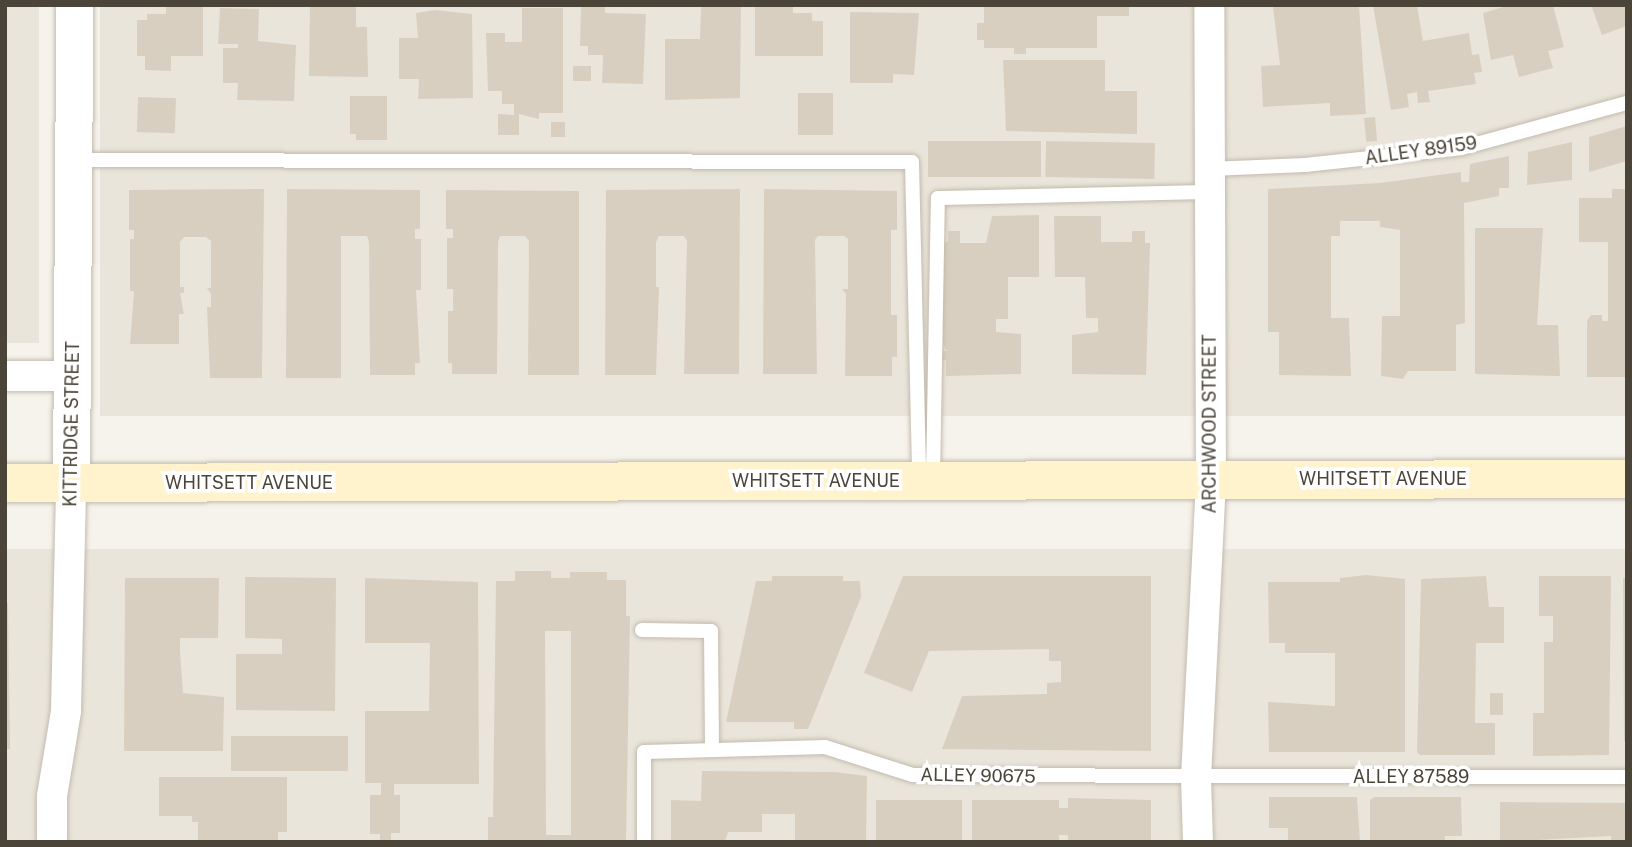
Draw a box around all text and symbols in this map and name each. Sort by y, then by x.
street label: ALLEY 89159 [1363,132,1479,170]
street label: ARCHWOOD STREET [1199,334,1221,514]
street label: KITTRIDGE STREET [60,341,84,507]
street label: WHITSETT AVENUE [1299,468,1467,490]
street label: WHITSETT AVENUE [732,470,900,492]
street label: WHITSETT AVENUE [165,472,333,494]
street label: ALLEY 90675 [920,764,1036,788]
street label: ALLEY 87589 [1353,766,1469,788]

